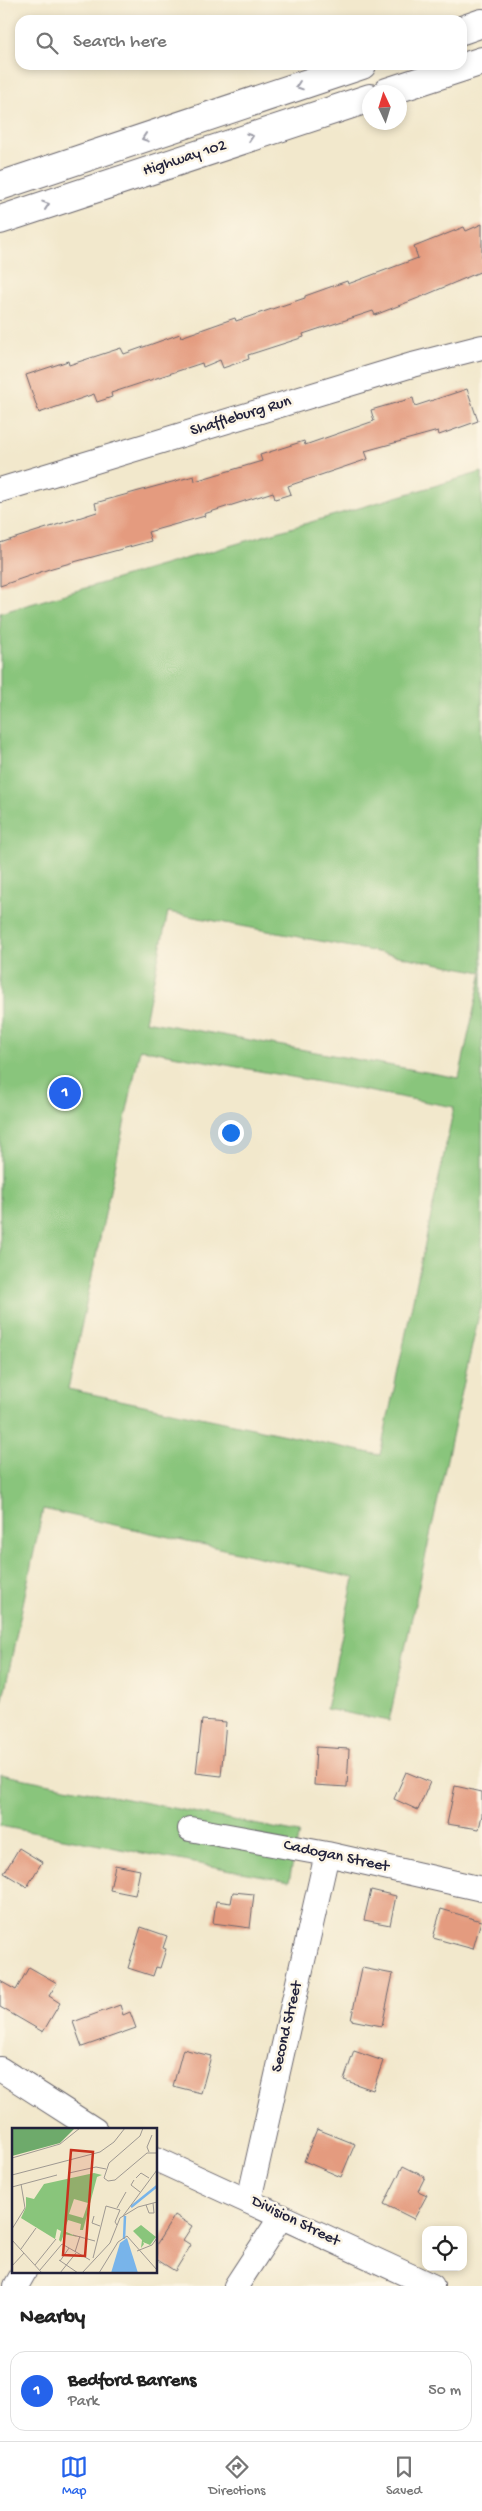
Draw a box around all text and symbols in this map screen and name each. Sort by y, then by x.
search box [15,15,467,70]
icon: search [33,29,61,57]
text: Search here [73,31,167,54]
one-way arrow [295,81,304,91]
north arrow [362,85,407,130]
one-way arrow [141,132,150,142]
one-way arrow [246,133,254,143]
street label: Highway 102 [141,137,229,181]
one-way arrow [42,200,50,210]
street label: Shaffleburg Run [188,393,294,441]
pin: 1 [49,1074,81,1112]
your location [218,1120,244,1146]
street label: Cadogan Street [282,1837,392,1878]
street label: Second Street [268,1978,308,2074]
inset map [12,2128,158,2274]
street label: Division Street [247,2192,344,2252]
map controls [422,2226,467,2271]
button: locate [422,2226,467,2271]
text: Nearby [20,2306,85,2331]
text: Bedford Barrens [68,2370,196,2393]
text: 1 [34,2382,40,2401]
text: 50 m [428,2382,461,2401]
text: Park [68,2393,99,2412]
tab: Map [60,2453,88,2500]
tab: Directions [209,2453,266,2500]
tab: Saved [386,2453,422,2500]

